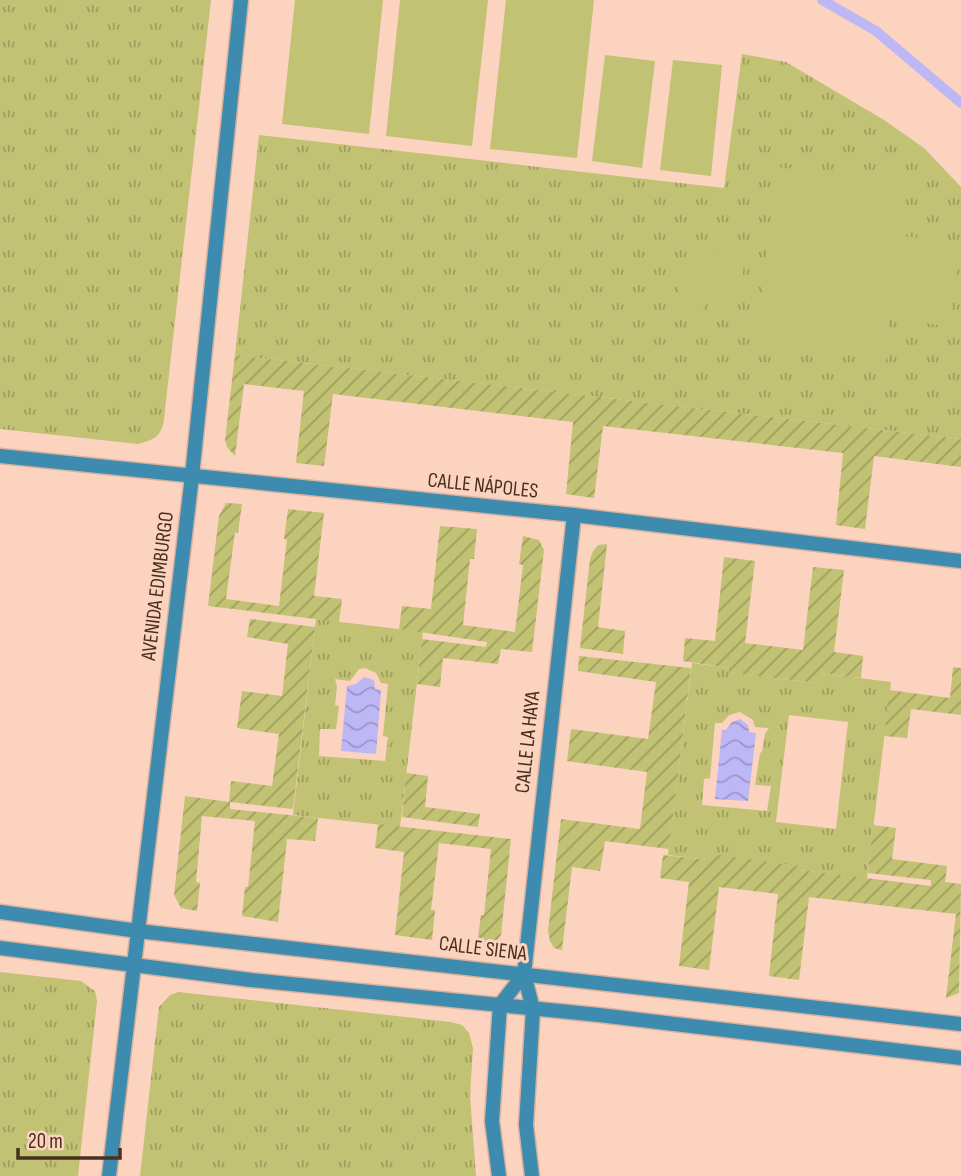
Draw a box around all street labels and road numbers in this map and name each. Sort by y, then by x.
street label: CALLE NÁPOLES [426,467,539,504]
street label: AVENIDA EDIMBURGO [136,510,179,663]
street label: CALLE LA HAYA [510,689,545,794]
street label: CALLE SIENA [438,931,529,966]

